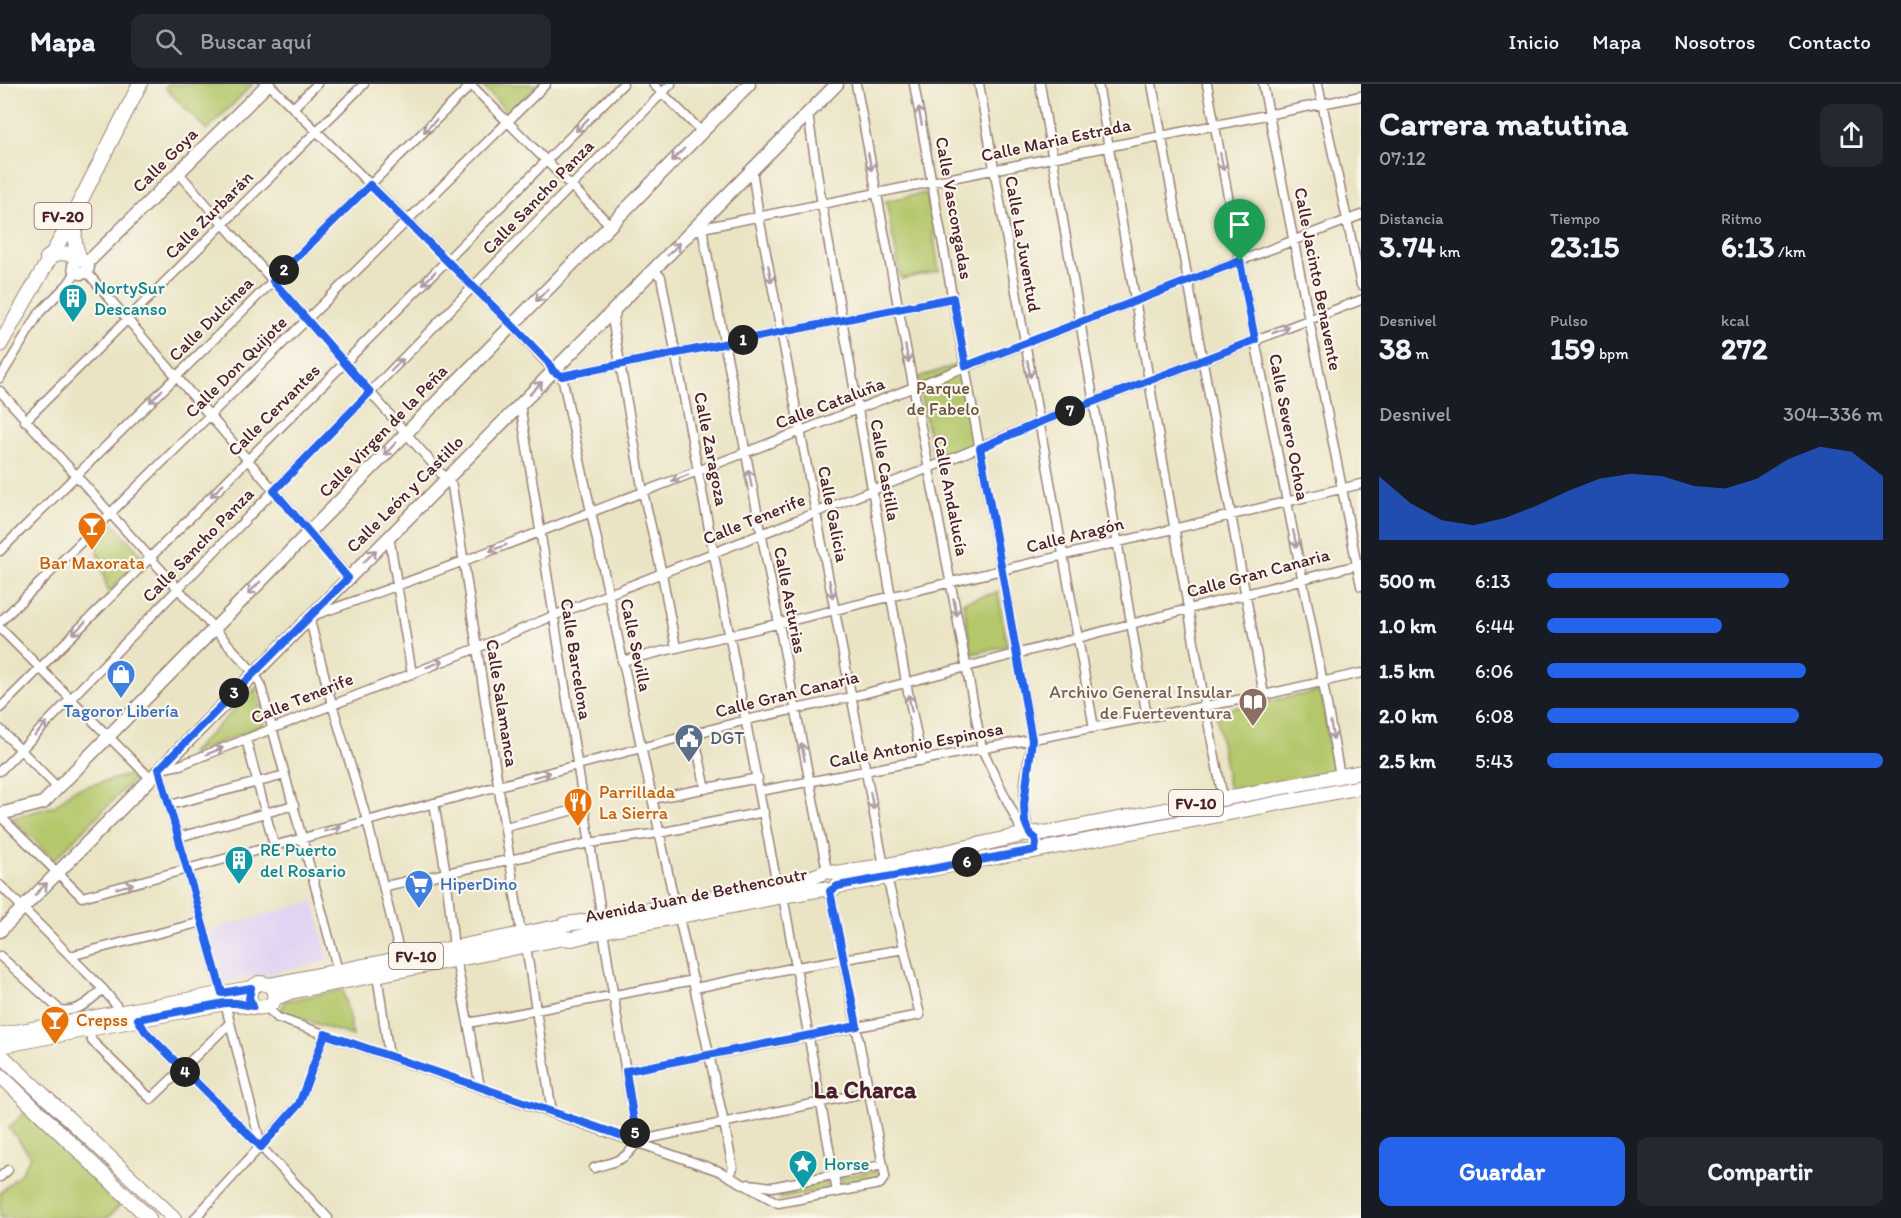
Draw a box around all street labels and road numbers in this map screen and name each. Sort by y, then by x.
street label: Calle Maria Estrada [979,113,1134,167]
street label: Calle Goya [128,122,203,197]
street label: Calle Sancho Panza [478,134,599,259]
street label: Calle Vascongadas [931,135,977,281]
street label: Calle Zurbarán [160,166,258,264]
street label: Calle La Juventud [1000,174,1046,314]
street label: Calle Jacinto Benavente [1289,185,1347,373]
road number: FV-20 [34,203,92,229]
street label: Calle Dulcinea [164,272,258,366]
street label: Calle Don Quijote [180,311,292,423]
street label: Calle Severo Ochoa [1264,352,1314,503]
street label: Calle Cervantes [223,359,325,461]
street label: Calle Virgen de la Peña [314,360,452,502]
street label: Calle Cataluña [772,372,888,434]
street label: Calle Zaragoza [689,390,733,509]
street label: Calle Castilla [865,417,905,523]
street label: Calle León y Castillo [342,431,468,557]
street label: Calle Andalucía [929,434,973,558]
street label: Calle Galicia [813,464,853,565]
street label: Calle Sancho Panza [138,482,259,607]
street label: Calle Tenerife [700,488,808,550]
street label: Calle Aragón [1024,512,1126,558]
street label: Calle Gran Canaria [1184,543,1333,603]
street label: Calle Asturias [769,545,811,655]
street label: Calle Sevilla [615,596,657,694]
street label: Calle Barcelona [556,597,597,722]
street label: Calle Salamanca [481,638,523,769]
street label: Calle Gran Canaria [713,665,862,722]
street label: Calle Tenerife [248,667,356,729]
street label: Calle Antonio Espinosa [827,717,1005,773]
road number: FV-10 [1169,790,1223,816]
street label: Avenida Juan de Bethencoutr [583,863,809,927]
road number: FV-10 [389,943,443,969]

